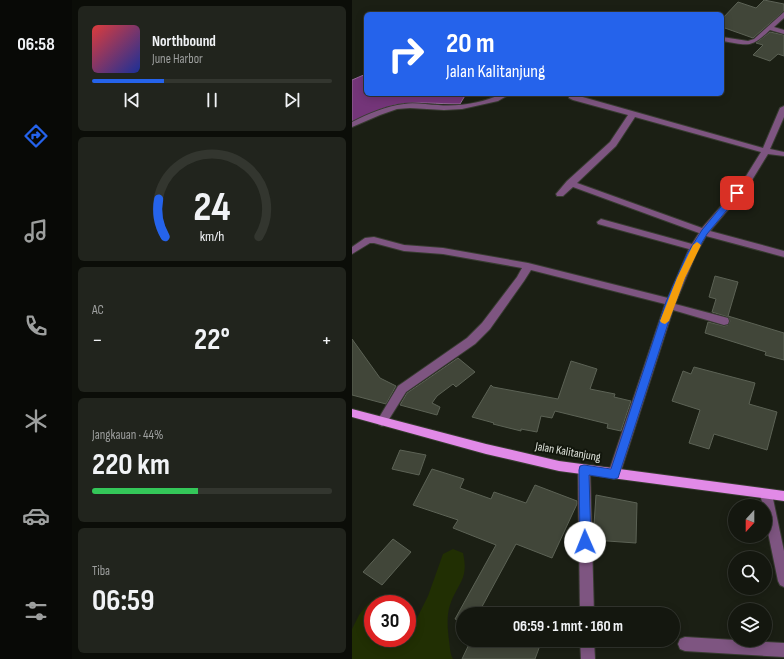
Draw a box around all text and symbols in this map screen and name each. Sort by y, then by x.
text: 20 m [446,27,495,60]
icon: right [380,28,432,80]
text: Northbound [152,32,216,51]
text: 06:58 [17,34,55,55]
text: June Harbor [152,51,203,67]
text: Jalan Kalitanjung [446,61,545,82]
icon: previous [121,89,143,111]
icon: pause [201,89,223,111]
icon: next [281,89,303,111]
icon: directions [22,122,50,150]
pin [720,176,754,210]
icon: arrive [726,182,748,204]
text: 24 [193,183,231,232]
icon: music [22,217,50,245]
text: km/h [200,227,224,244]
text: AC [92,302,104,318]
icon: phone [22,312,50,340]
text: 22° [194,322,230,358]
text: − [92,327,103,354]
text: + [321,327,332,354]
icon: climate [22,407,50,435]
text: Jangkauan · 44% [92,427,163,443]
street label: Jalan Kalitanjung [533,439,602,465]
text: 220 km [92,447,170,483]
north arrow [728,499,772,543]
map controls [728,499,772,647]
icon: car [22,502,50,530]
position arrow [564,521,606,563]
button: search [728,551,772,595]
text: Tiba [92,563,110,579]
text: 06:59 [92,583,155,619]
speed limit sign: 30 [364,595,416,647]
icon: filters [22,597,50,625]
button: layers [728,603,772,647]
text: 06:59 · 1 mnt · 160 m [513,617,623,636]

